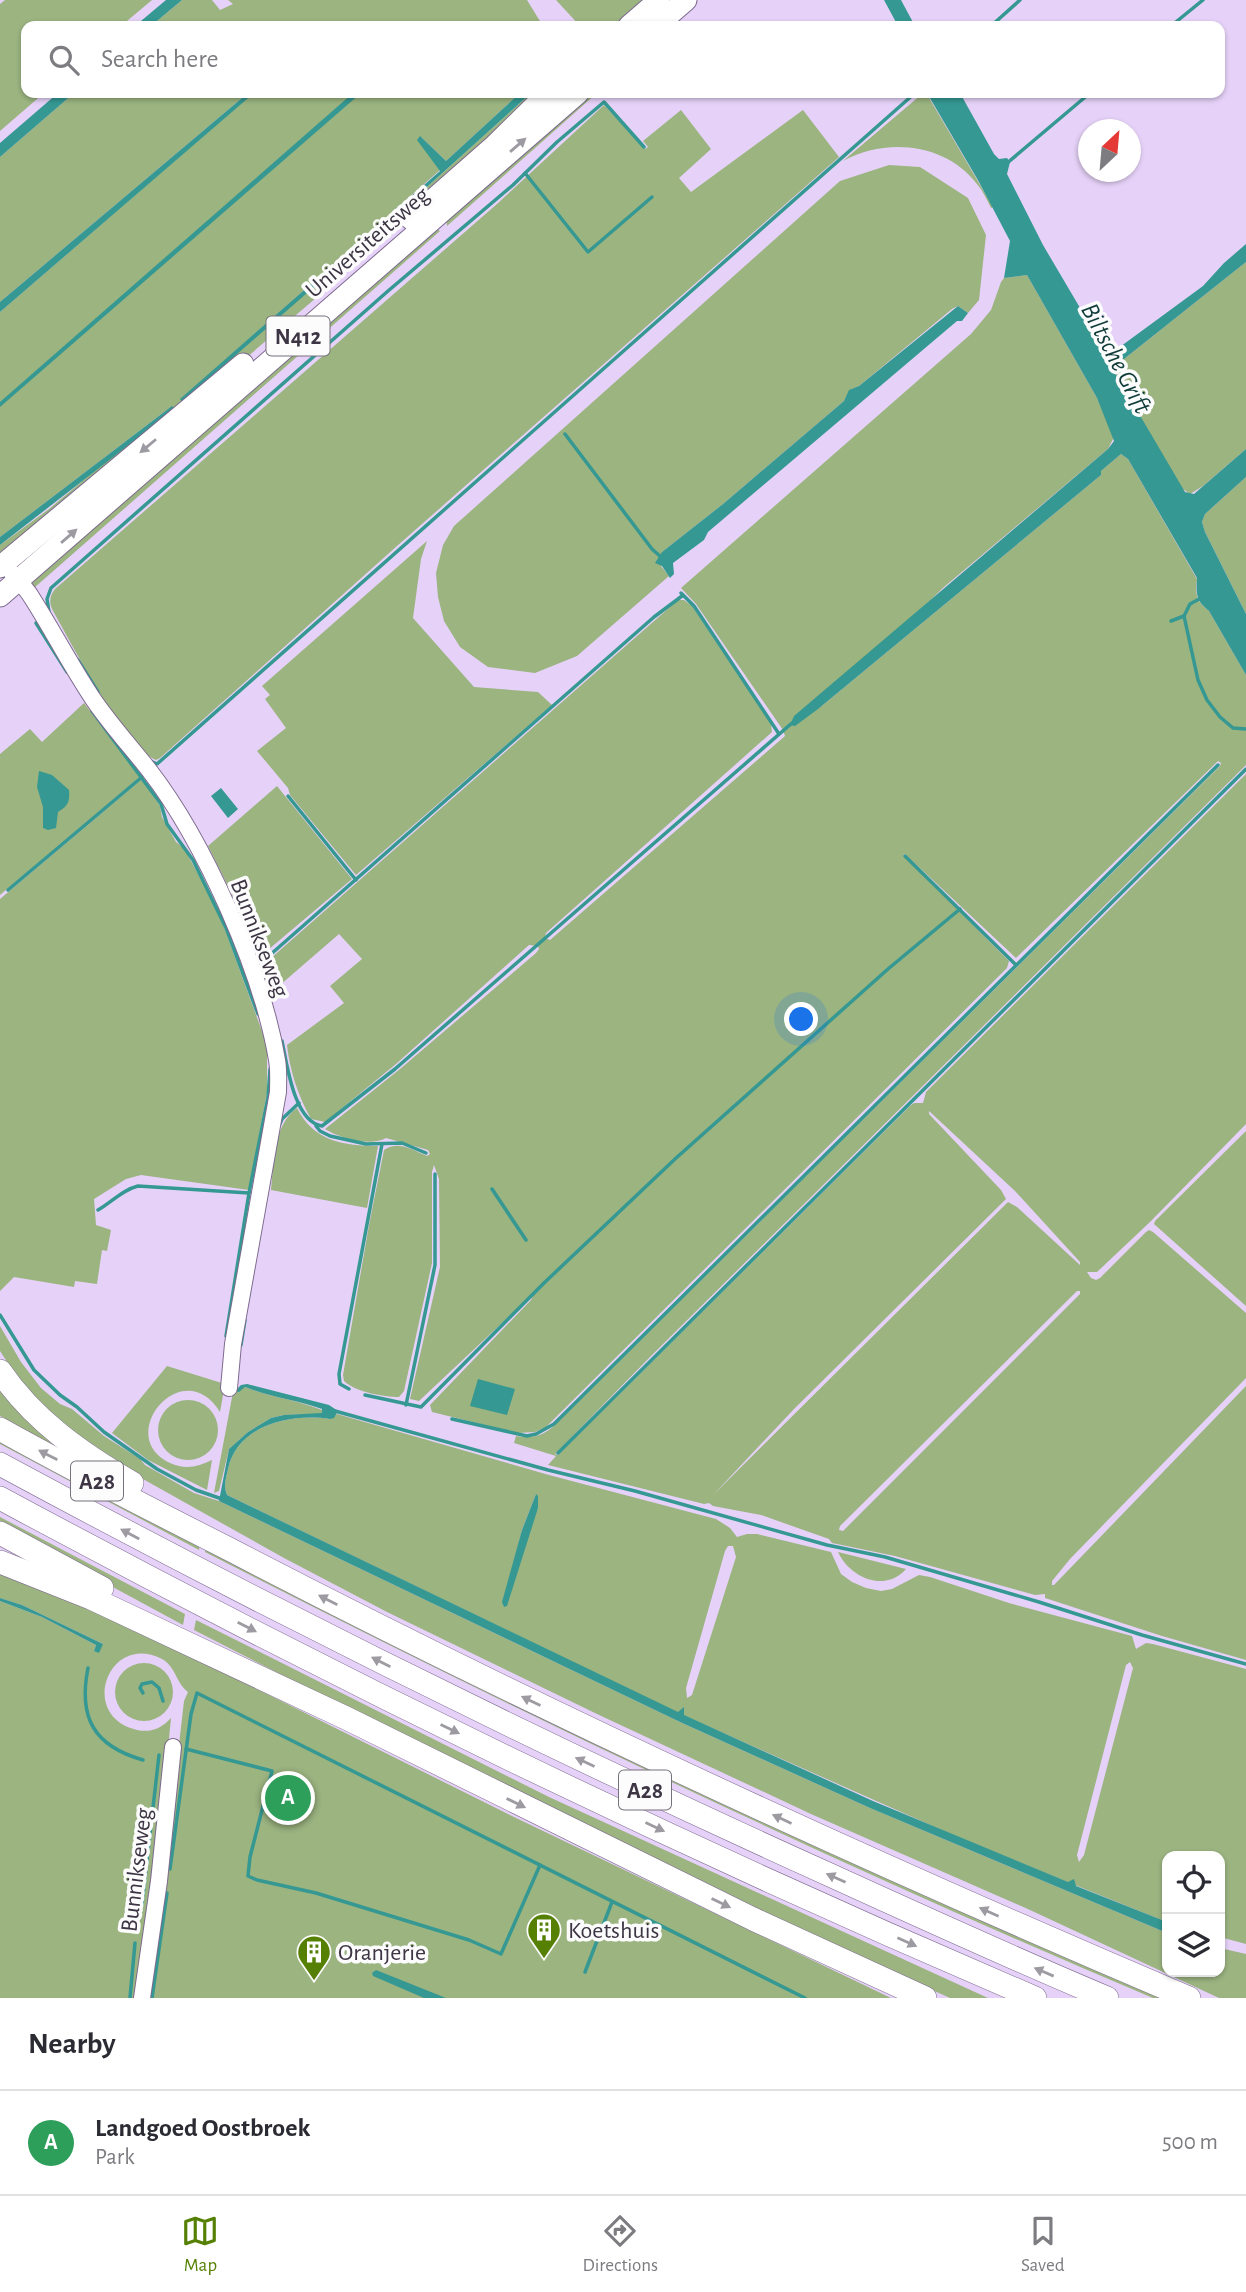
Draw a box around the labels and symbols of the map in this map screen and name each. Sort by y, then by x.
north arrow [1078,119,1141,182]
one-way arrow [509,137,527,153]
street label: Universiteitsweg [301,183,434,303]
water label: Biltsche Grift [1076,299,1156,418]
road number: N412 [266,316,330,356]
one-way arrow [139,438,157,453]
one-way arrow [60,528,78,544]
street label: Bunnikseweg [226,876,293,1001]
your location [784,1002,818,1036]
one-way arrow [38,1450,58,1461]
road number: A28 [71,1462,123,1500]
one-way arrow [120,1528,140,1540]
one-way arrow [317,1594,337,1606]
one-way arrow [237,1622,257,1633]
one-way arrow [371,1657,391,1668]
one-way arrow [521,1695,541,1707]
one-way arrow [440,1723,460,1735]
one-way arrow [575,1756,595,1768]
road number: A28 [619,1770,671,1810]
pin: A [265,1772,311,1824]
one-way arrow [506,1797,526,1808]
street label: Bunnikseweg [117,1807,157,1933]
one-way arrow [771,1813,792,1824]
one-way arrow [645,1821,665,1833]
one-way arrow [826,1872,846,1884]
one-way arrow [711,1897,731,1909]
one-way arrow [979,1906,999,1918]
building icon: Koetshuis [525,1911,563,1960]
place label: Koetshuis [568,1919,659,1943]
building icon: Oranjerie [295,1933,333,1982]
one-way arrow [897,1936,917,1948]
place label: Oranjerie [338,1941,426,1965]
one-way arrow [1033,1966,1054,1977]

